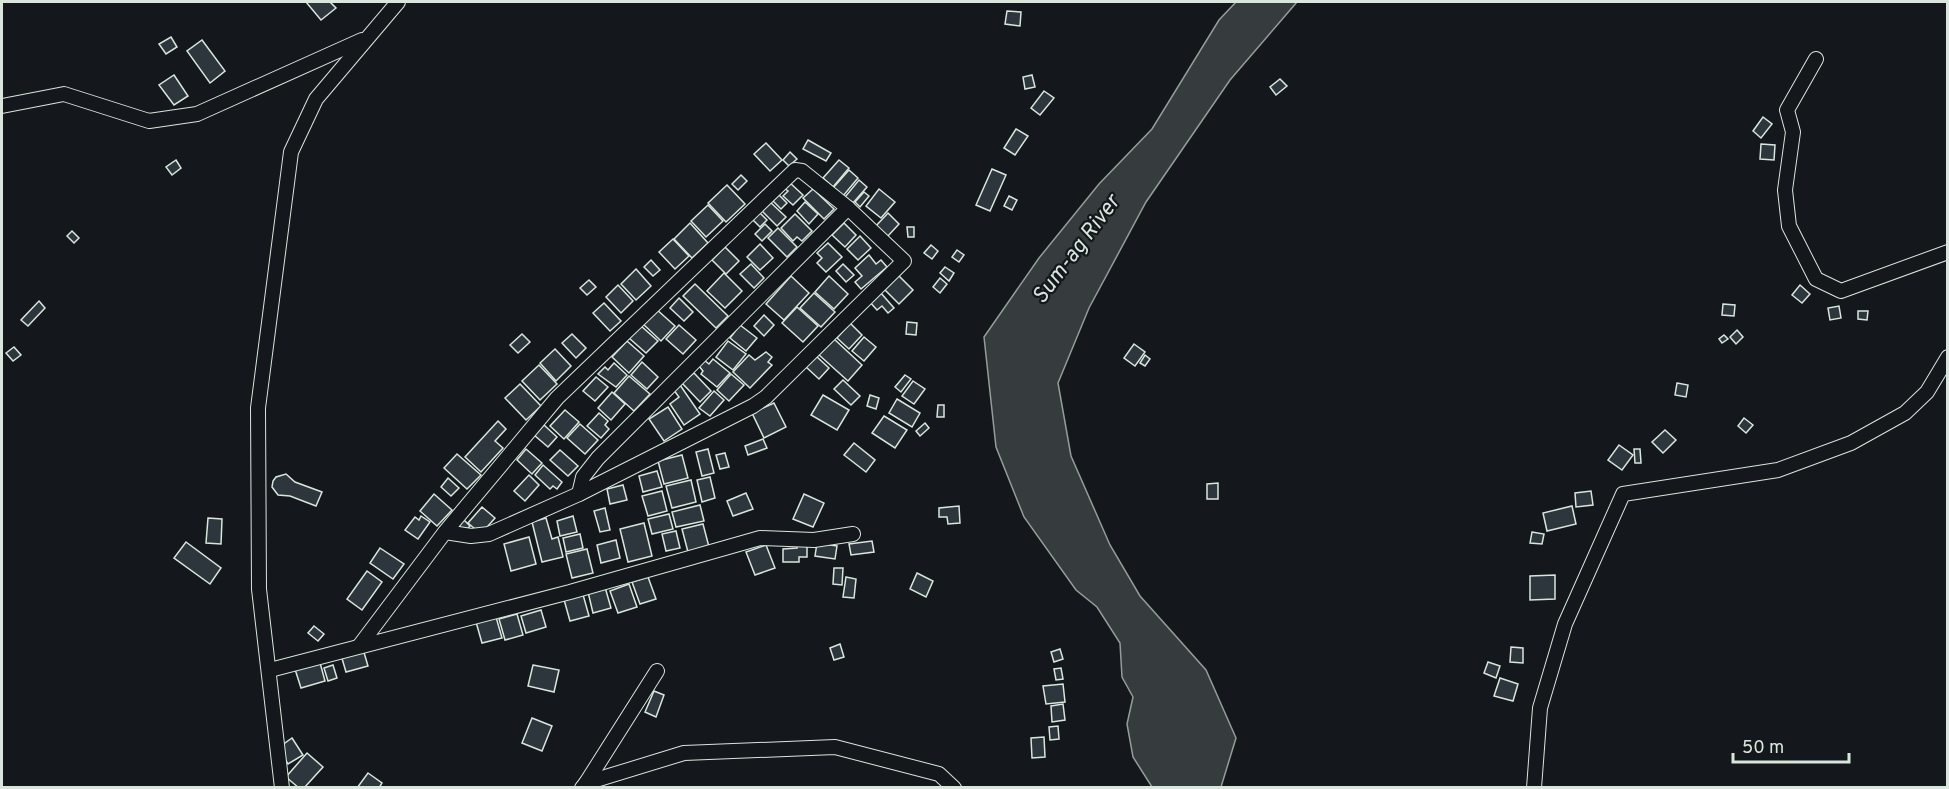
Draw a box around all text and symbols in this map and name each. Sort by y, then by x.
water label: Sum-ag River [1027,189,1128,310]
scale bar [1733,726,1848,764]
text: 50 m [1742,737,1784,760]

